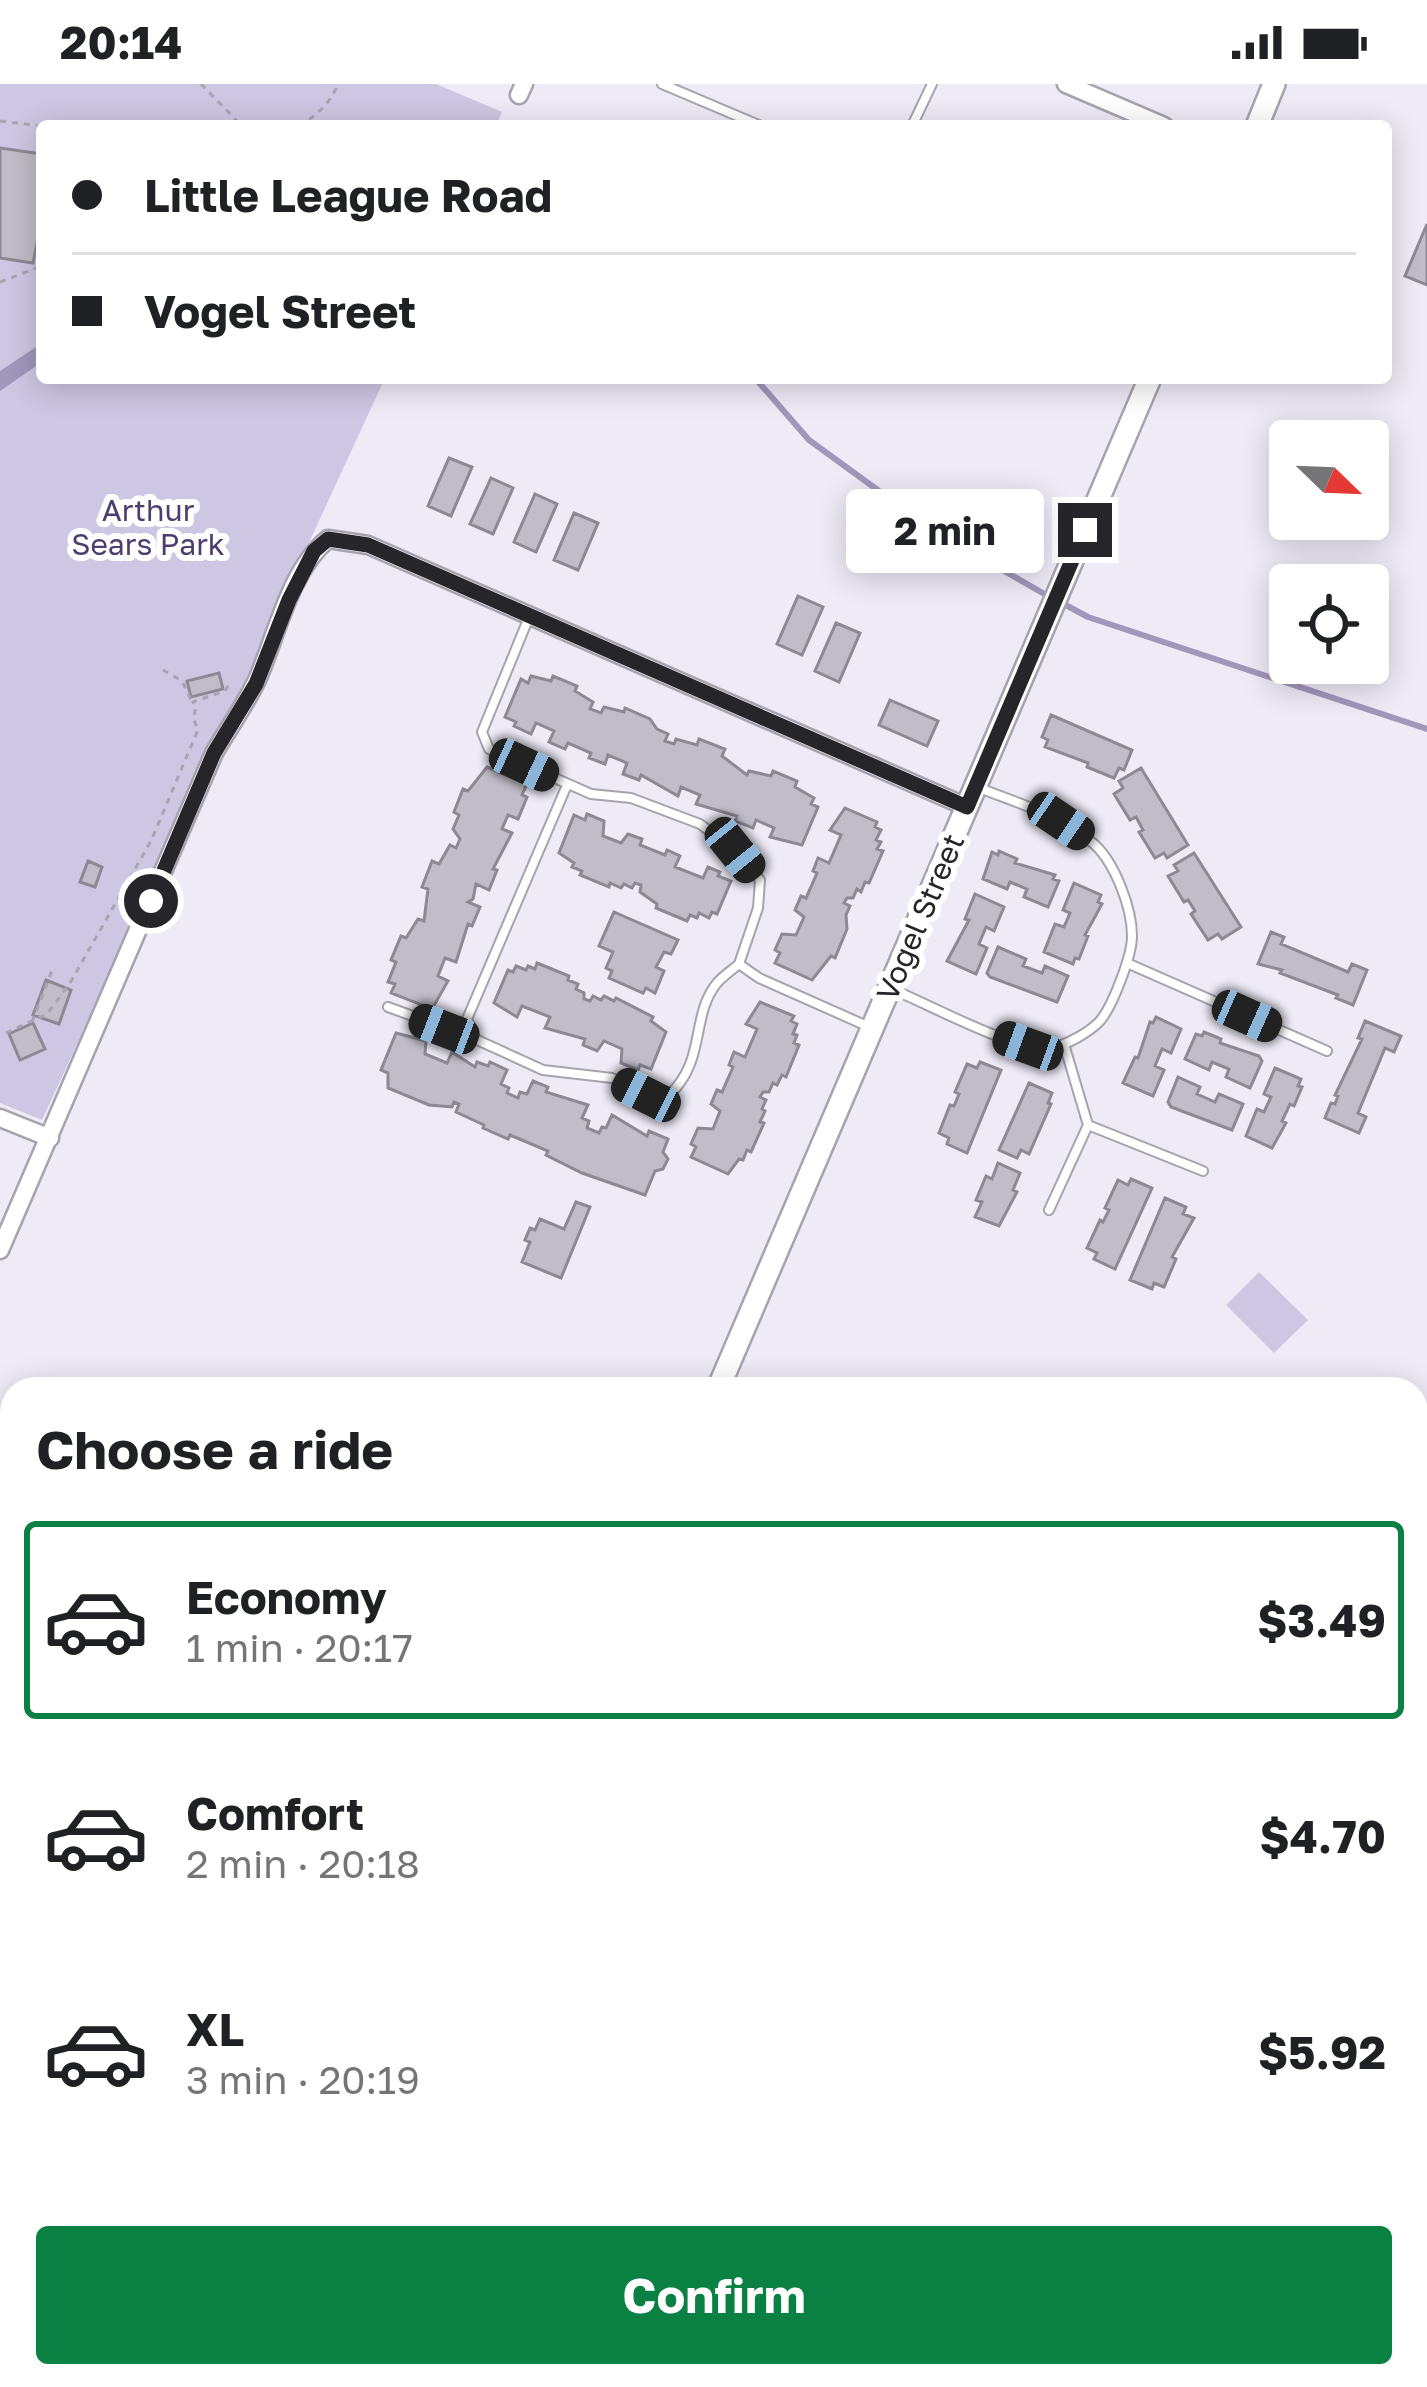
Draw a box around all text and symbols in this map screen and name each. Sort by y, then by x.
text: 20:14 [60,15,182,69]
text: Little League Road [144,168,552,222]
text: Vogel Street [144,284,416,338]
north arrow [1269,420,1389,540]
map controls [1269,420,1389,684]
callout: 2 min [845,488,1043,572]
park label: Arthur Sears Park [71,492,225,562]
route end [1058,503,1112,557]
text: 2 min [894,507,996,554]
button: locate [1269,564,1389,684]
car [484,733,564,797]
car [1021,786,1101,856]
car [698,811,772,889]
street label: Vogel Street [869,828,971,1006]
route start [124,874,178,928]
car [1207,985,1287,1047]
car [404,999,484,1059]
car [988,1017,1068,1075]
car [606,1063,686,1127]
text: Choose a ride [36,1416,393,1481]
icon: car [42,1566,150,1674]
text: Economy [186,1570,387,1624]
text: $3.49 [1257,1593,1386,1647]
text: 1 min · 20:17 [186,1624,413,1671]
icon: car [42,1782,150,1890]
text: Comfort [186,1786,364,1840]
text: $4.70 [1260,1809,1386,1863]
text: 2 min · 20:18 [186,1840,420,1887]
icon: car [42,1998,150,2106]
text: XL [186,2002,244,2056]
text: $5.92 [1258,2025,1386,2079]
text: 3 min · 20:19 [186,2056,420,2103]
button: Confirm [36,2226,1392,2364]

